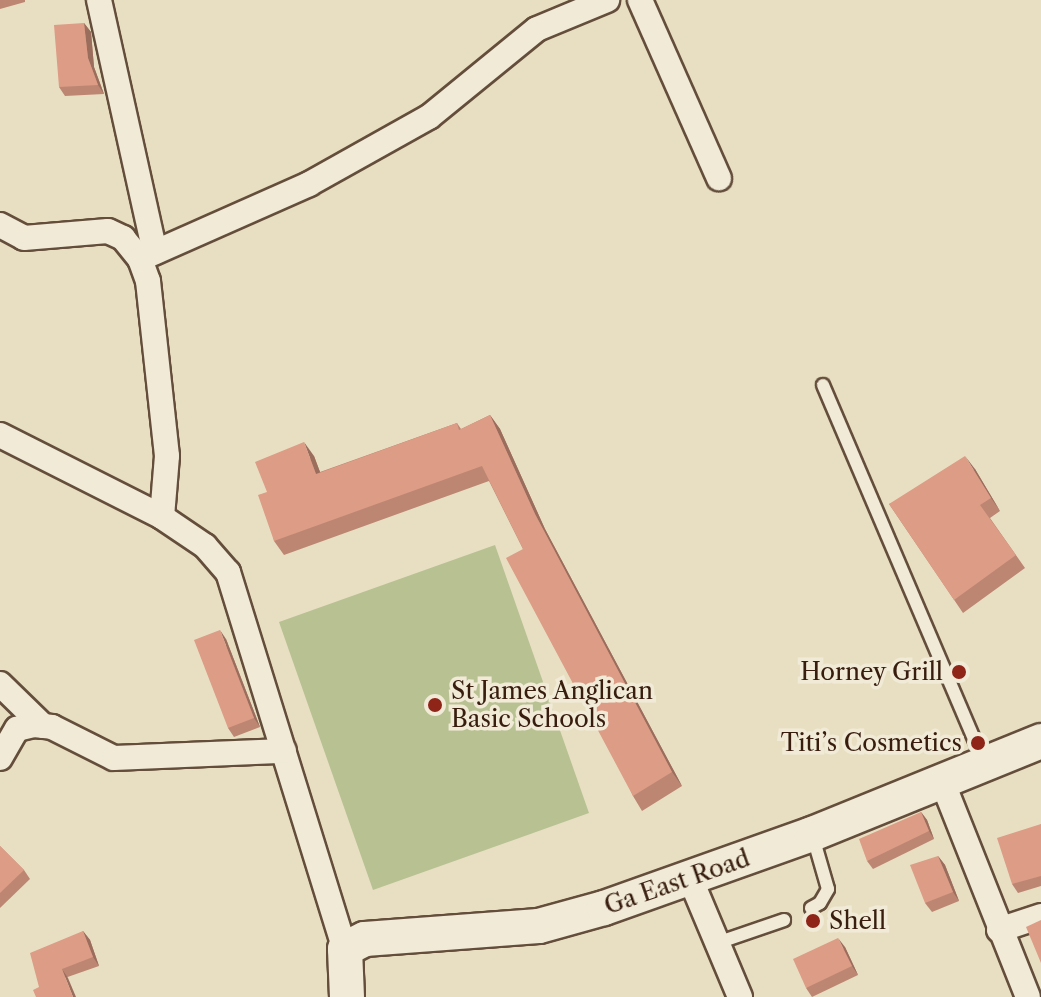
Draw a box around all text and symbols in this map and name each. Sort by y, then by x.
place label: Horney Grill [799,658,943,686]
marker: Horney Grill [950,663,968,681]
place label: St James Anglican Basic Schools [451,677,654,733]
marker: St James Anglican Basic Schools [426,696,444,714]
place label: Titi’s Cosmetics [781,729,962,757]
marker: Titi’s Cosmetics [969,734,987,752]
street label: Ga East Road [600,844,754,920]
place label: Shell [829,907,886,935]
marker: Shell [804,912,822,930]

